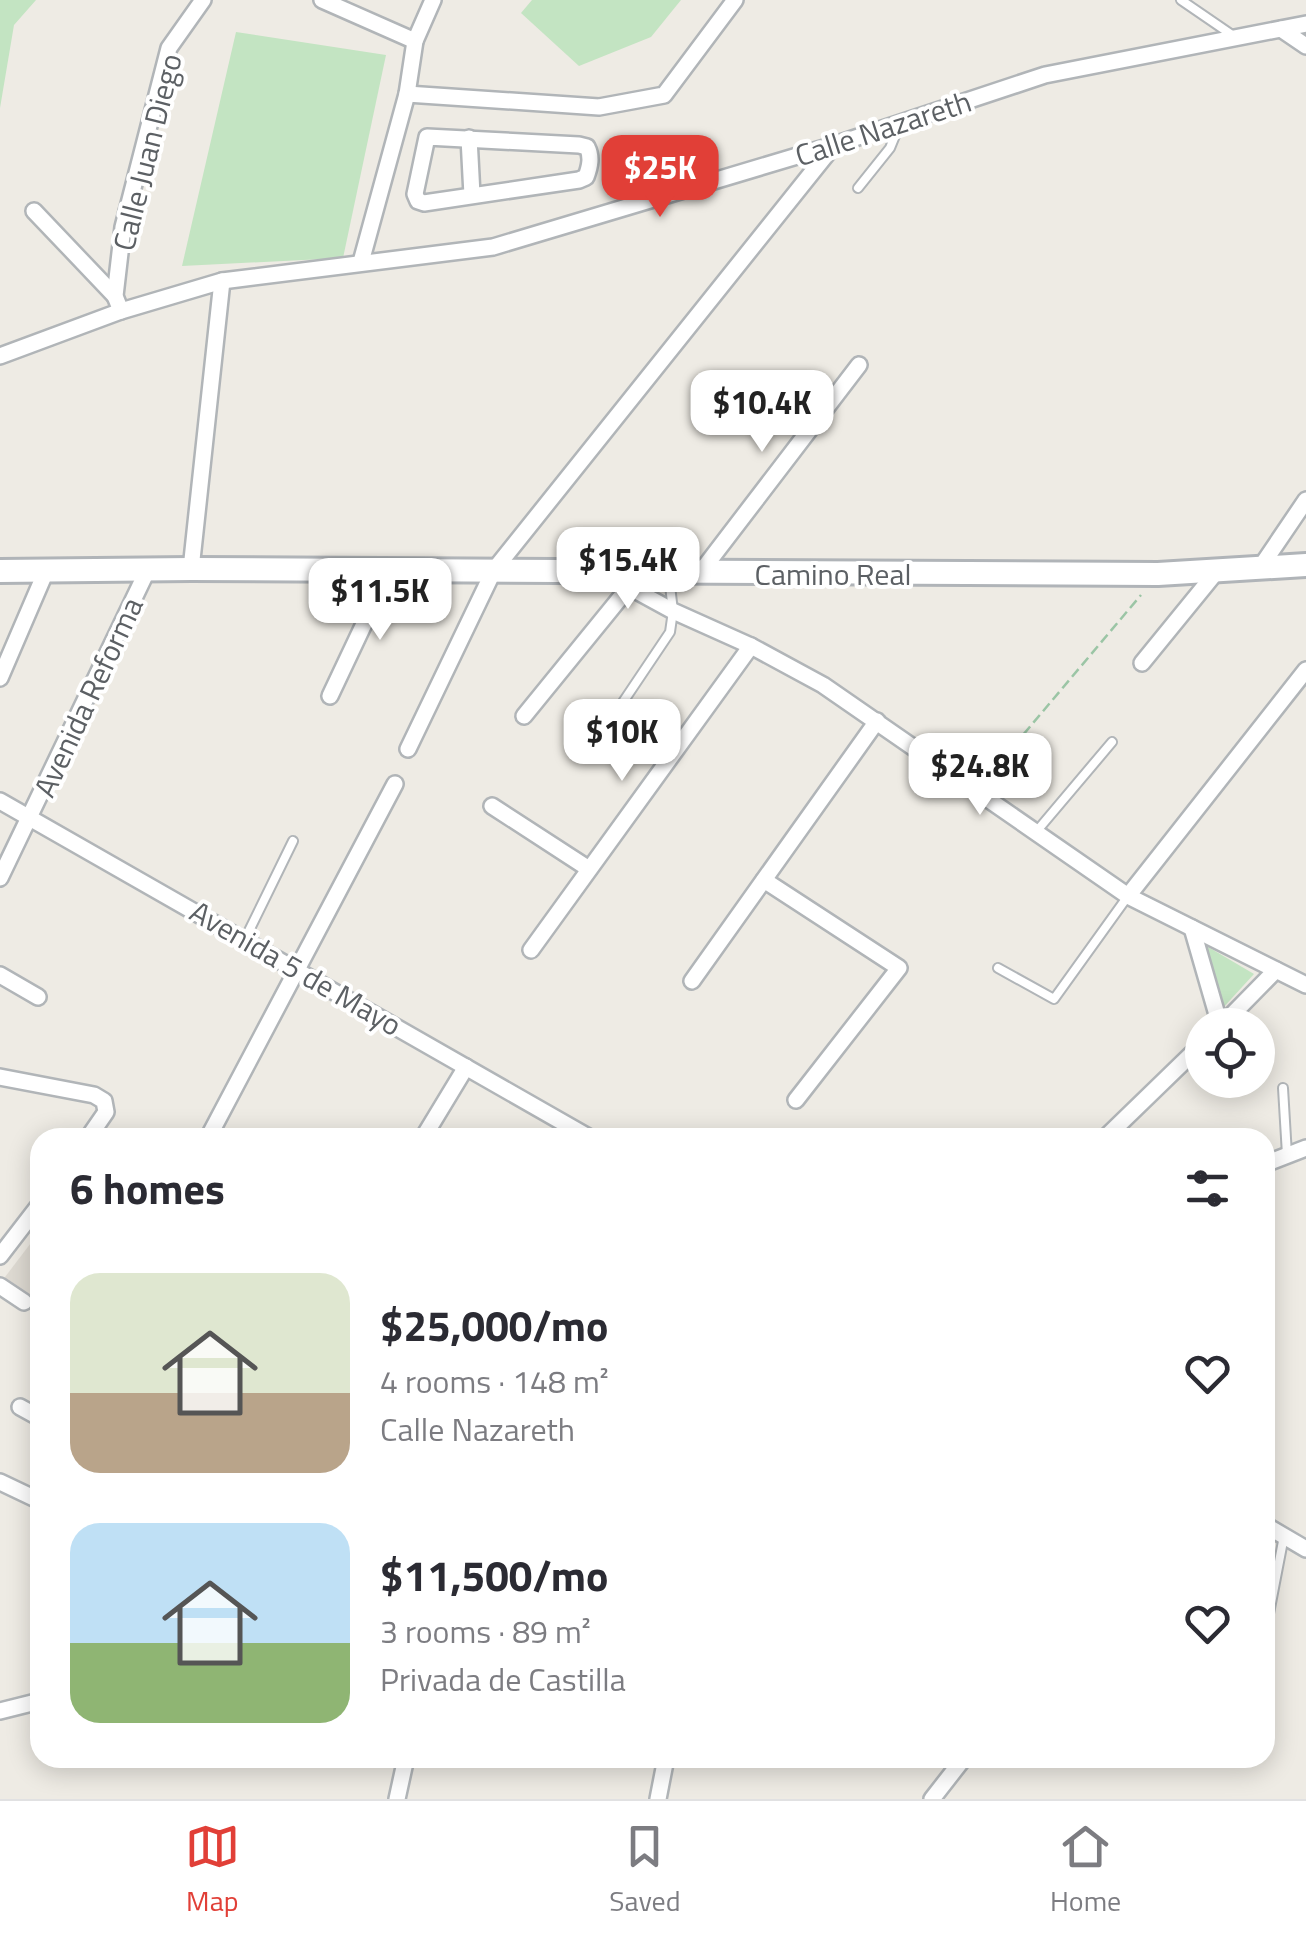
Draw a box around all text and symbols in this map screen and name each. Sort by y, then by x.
street label: Calle Juan Diego [100,49,194,255]
street label: Calle Nazareth [789,78,977,178]
pin: $25K [601,135,719,220]
text: $25K [624,143,696,191]
pin: $10.4K [681,370,843,455]
text: $10.4K [713,378,811,426]
pin: $15.4K [547,527,709,612]
text: $15.4K [579,535,677,583]
street label: Camino Real [755,551,911,597]
pin: $11.5K [299,558,461,643]
text: $11.5K [331,566,429,614]
street label: Avenida Reforma [21,589,155,805]
pin: $10K [563,699,681,784]
text: $10K [586,707,658,755]
pin: $24.8K [899,733,1061,818]
text: $24.8K [931,741,1029,789]
street label: Avenida 5 de Mayo [181,889,411,1047]
map controls [1185,1008,1275,1098]
button: locate [1185,1008,1275,1098]
text: 6 homes [70,1156,225,1220]
icon: filters [1180,1161,1235,1216]
text: $25,000/mo [380,1293,608,1357]
icon: home [150,1313,270,1433]
icon: heart [1180,1346,1235,1401]
text: 4 rooms · 148 m² [380,1357,609,1405]
text: Calle Nazareth [380,1405,575,1453]
text: $11,500/mo [380,1543,608,1607]
icon: home [150,1563,270,1683]
icon: heart [1180,1596,1235,1651]
text: 3 rooms · 89 m² [380,1607,591,1655]
text: Privada de Castilla [380,1655,626,1703]
tab: Map [185,1819,240,1922]
tab: Saved [609,1819,681,1922]
tab: Home [1050,1819,1121,1922]

